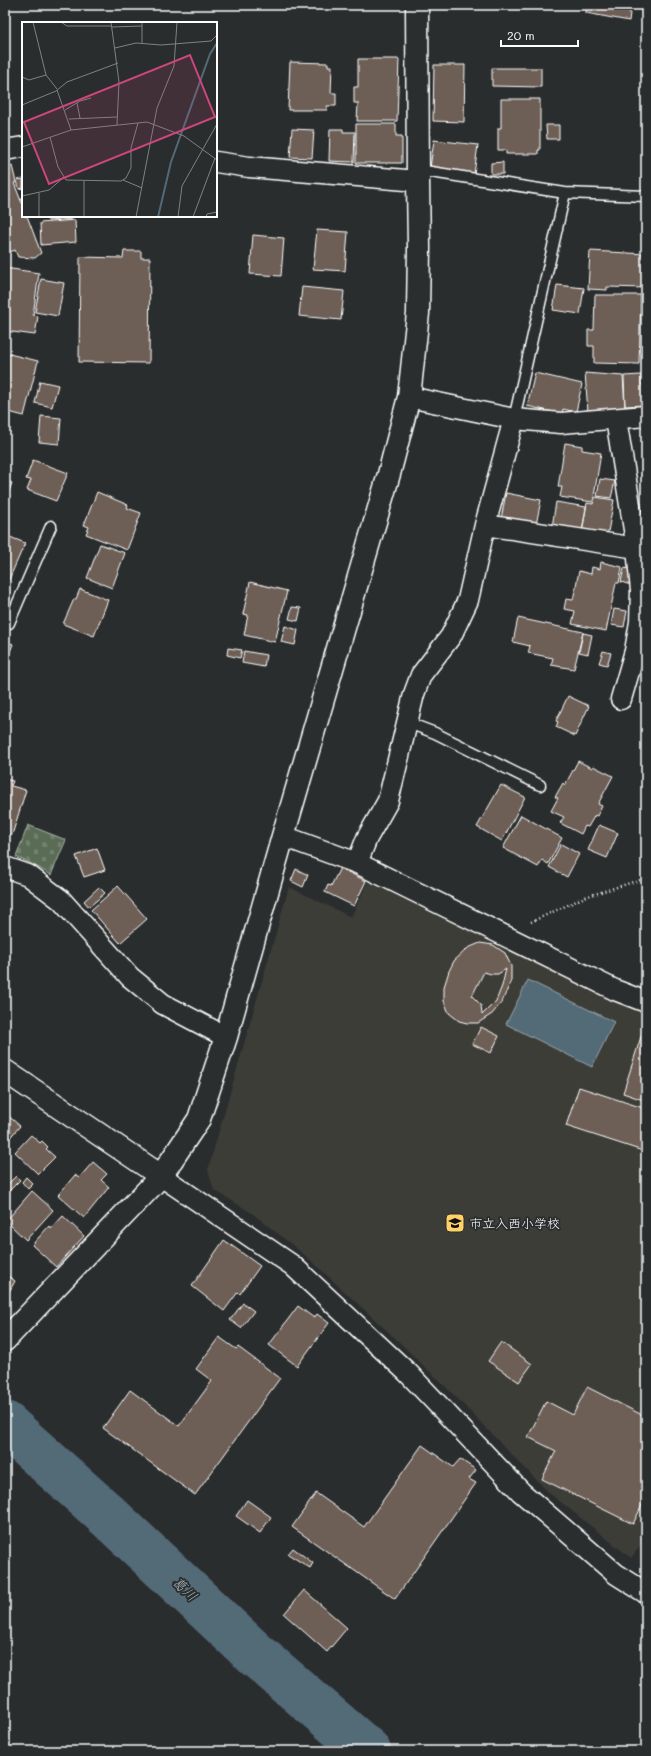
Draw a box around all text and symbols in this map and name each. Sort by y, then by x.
inset map [22,22,217,217]
scale bar [501,22,578,48]
text: 20 m [507,27,535,43]
school or university icon: 市立入西小学校 [444,1212,466,1234]
place label: 市立入西小学校 [469,1214,560,1231]
water label: 葛川 [169,1572,202,1605]

